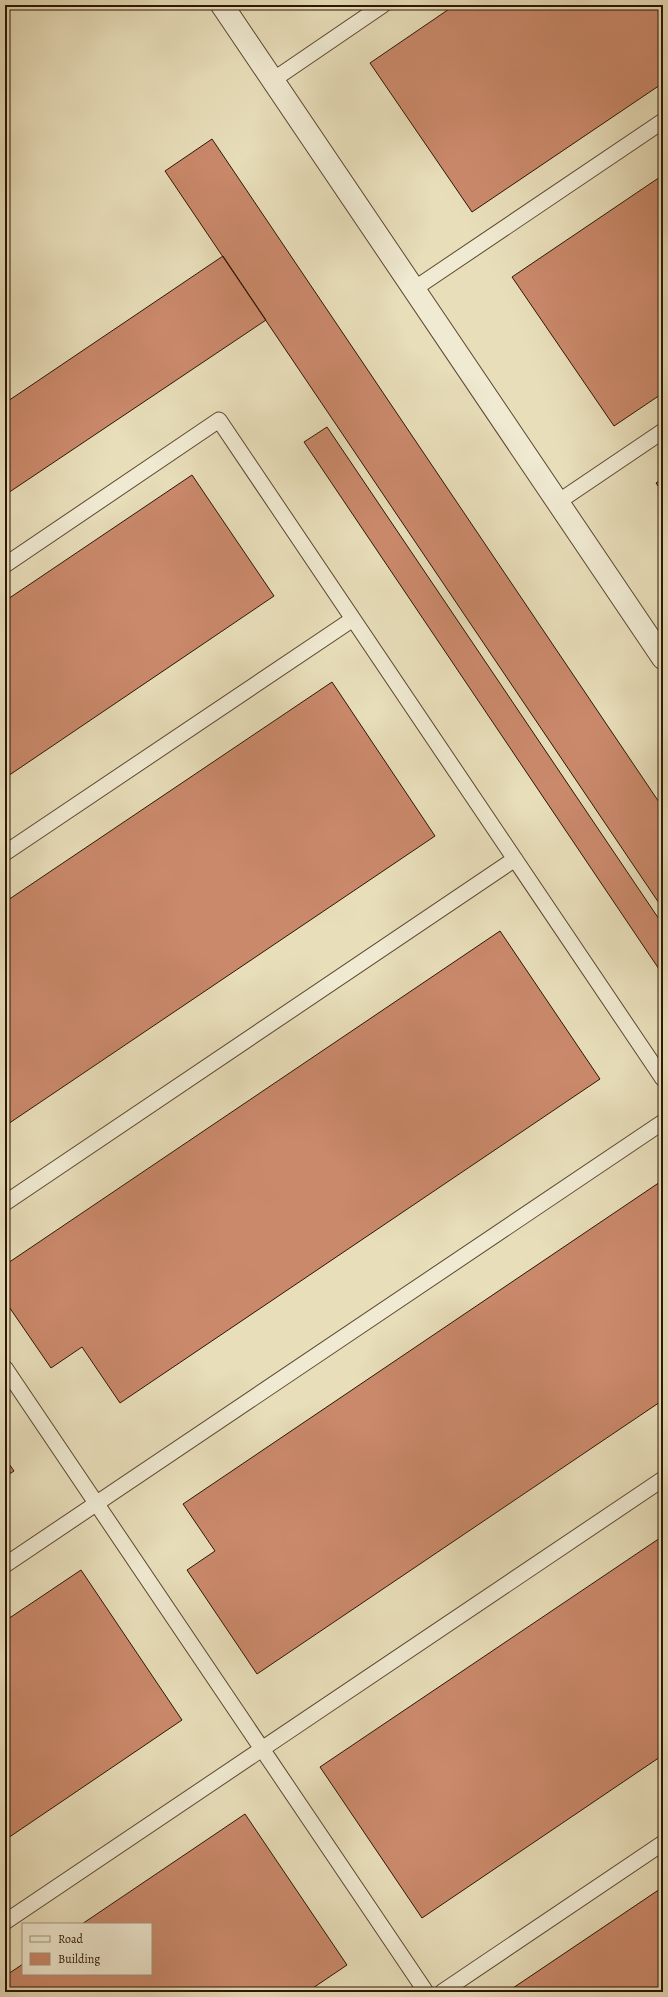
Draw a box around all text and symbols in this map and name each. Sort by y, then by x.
legend [22,1923,152,1975]
text: Road [58,1931,84,1947]
text: Building [58,1951,100,1967]

